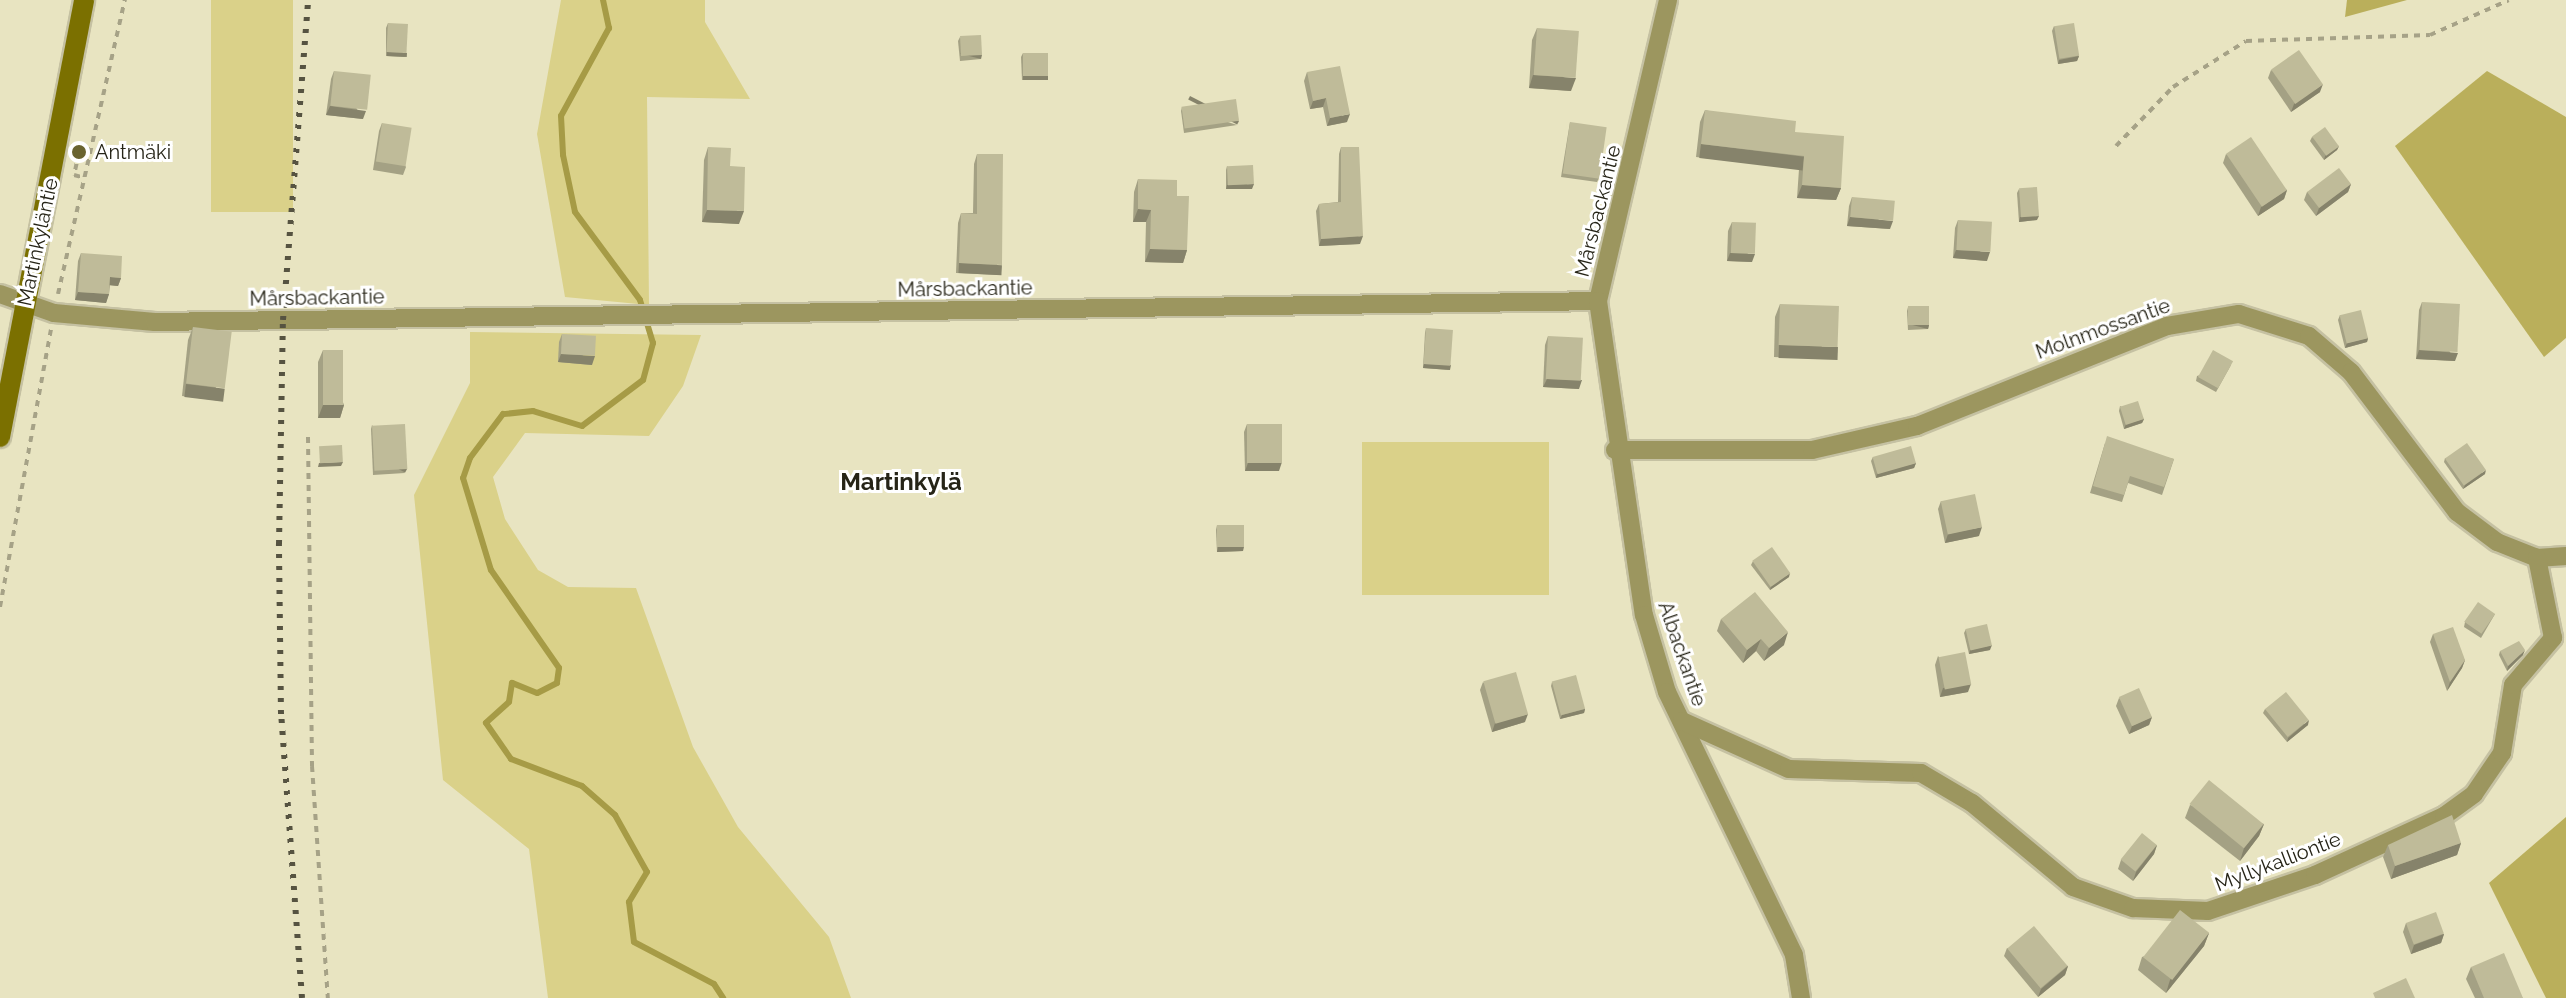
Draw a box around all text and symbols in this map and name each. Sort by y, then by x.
place label: Antmäki [95,140,171,164]
marker: Antmäki [70,143,88,161]
street label: Mårsbackantie [1570,143,1626,279]
street label: Martinkyläntie [13,176,63,308]
street label: Mårsbackantie [897,276,1033,302]
street label: Mårsbackantie [249,285,385,311]
street label: Molnmossantie [2033,294,2173,364]
district label: Martinkylä [840,468,962,496]
street label: Albackantie [1653,599,1711,709]
street label: Myllykalliontie [2212,827,2344,897]

